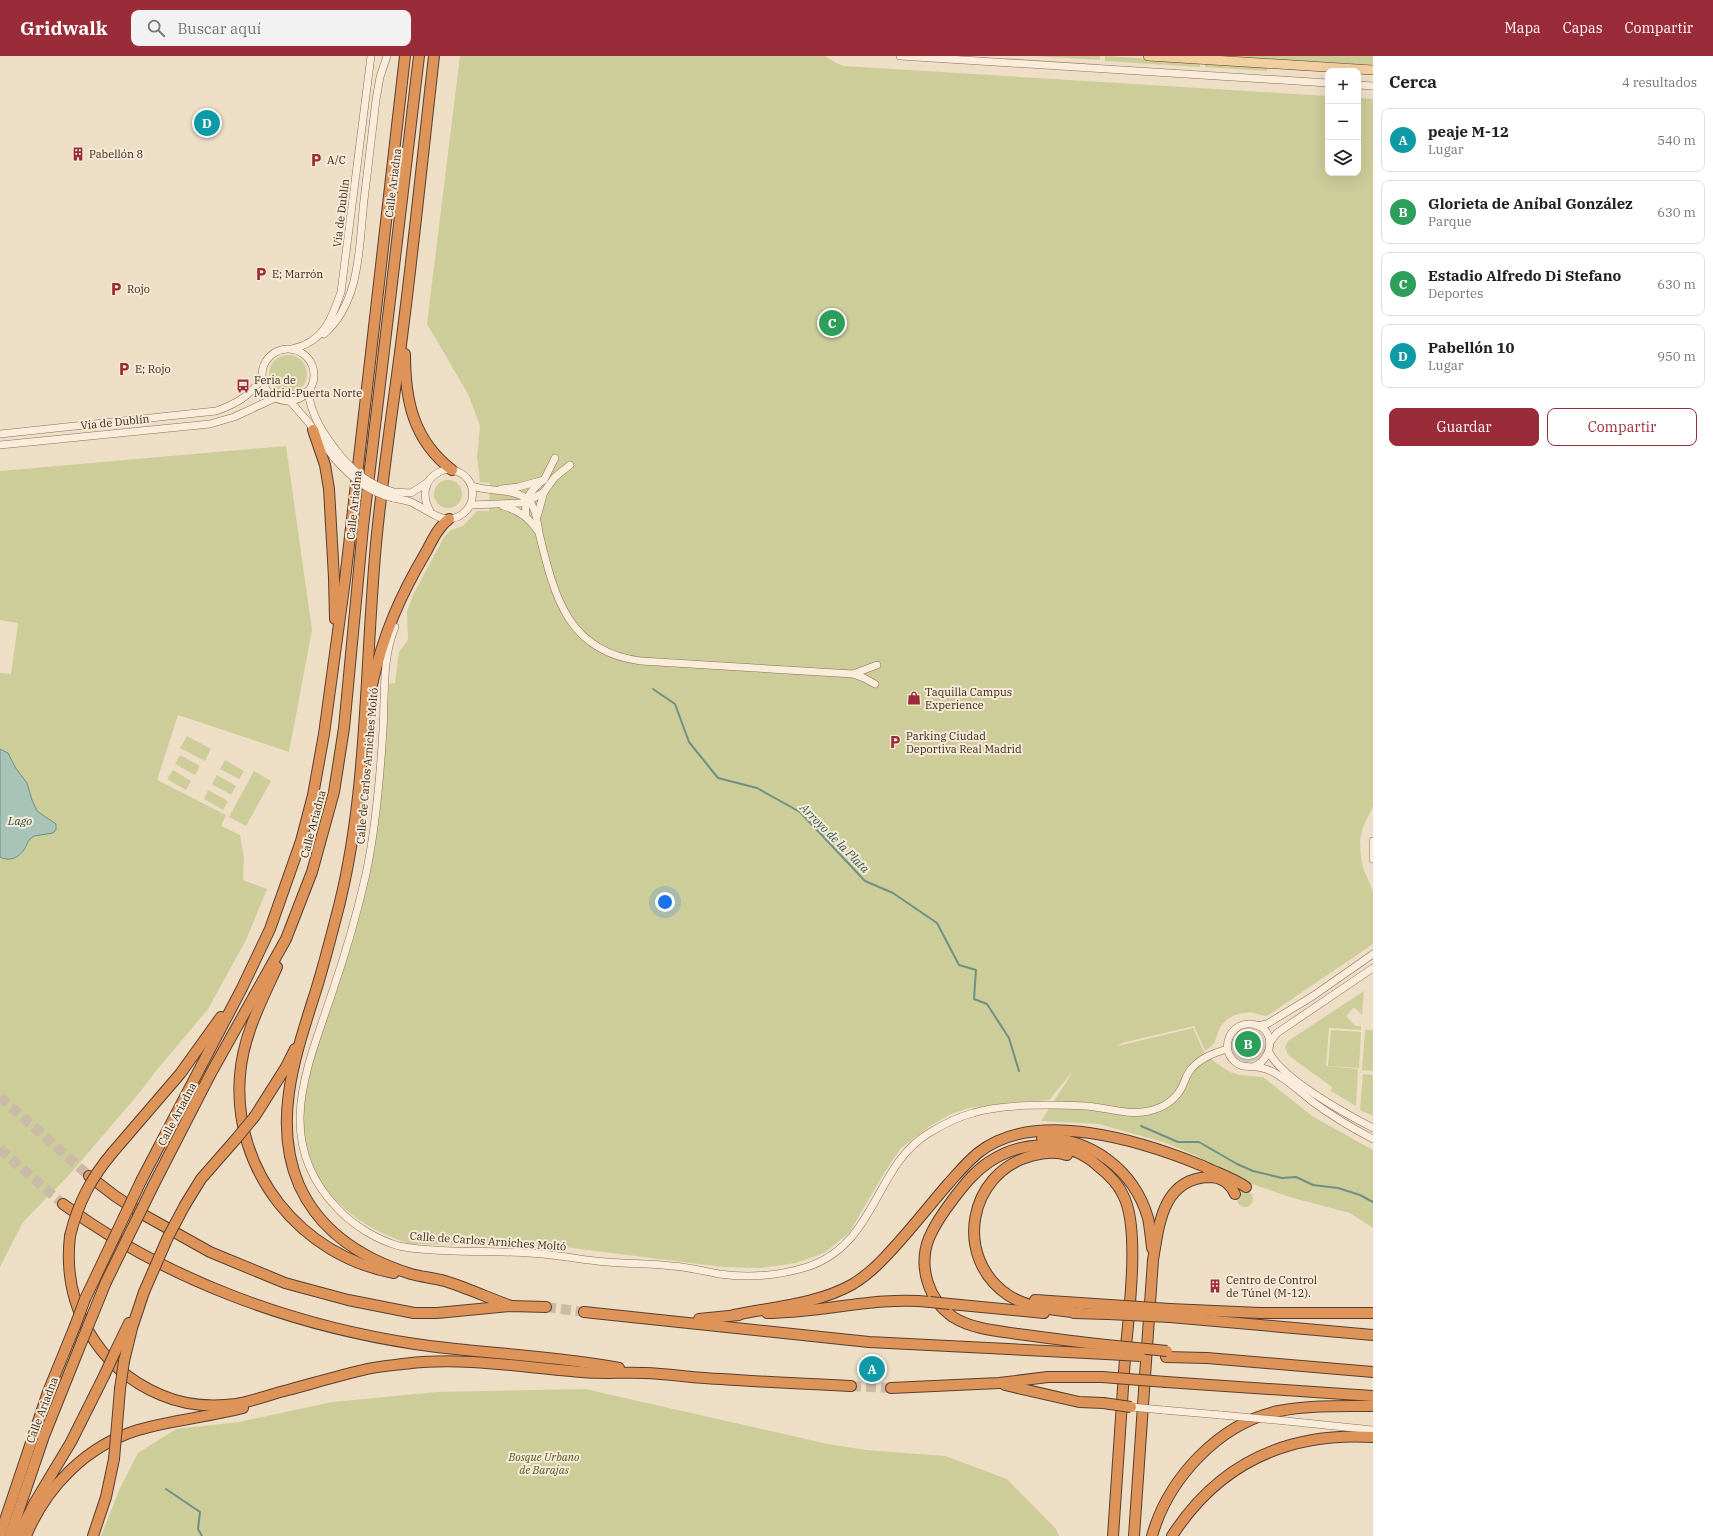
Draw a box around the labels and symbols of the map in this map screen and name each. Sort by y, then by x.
pin: D [194,108,220,138]
building icon: Pabellón 8 [70,146,86,162]
place label: Pabellón 8 [89,147,143,161]
street label: Calle Ariadna [382,148,404,218]
parking icon: A/C [308,152,324,168]
place label: A/C [327,153,346,167]
street label: Vía de Dublín [330,178,352,248]
parking icon: E; Marrón [253,266,269,282]
place label: E; Marrón [272,267,323,281]
parking icon: Rojo [108,281,124,297]
place label: Rojo [127,282,150,296]
pin: C [819,308,845,338]
parking icon: E; Rojo [116,361,132,377]
place label: E; Rojo [135,362,171,376]
place label: Feria de Madrid-Puerta Norte [254,373,362,400]
bus stop icon: Feria de Madrid-Puerta Norte [235,378,251,394]
street label: Vía de Dublín [80,411,150,433]
street label: Calle Ariadna [343,470,365,540]
place label: Taquilla Campus Experience [925,685,1012,712]
street label: Calle de Carlos Arniches Moltó [353,687,381,845]
shop icon: Taquilla Campus Experience [906,690,922,706]
place label: Parking Ciudad Deportiva Real Madrid [906,729,1022,756]
parking icon: Parking Ciudad Deportiva Real Madrid [887,734,903,750]
street label: Calle Ariadna [297,789,329,859]
water label: Arroyo de la Plata [796,799,873,876]
water label: Lago [7,813,32,828]
your location [655,892,675,912]
pin: B [1235,1029,1261,1059]
street label: Calle Ariadna [154,1080,200,1148]
street label: Calle de Carlos Arniches Moltó [409,1229,567,1253]
place label: Centro de Control de Túnel (M-12). [1226,1273,1317,1300]
building icon: Centro de Control de Túnel (M-12). [1207,1278,1223,1294]
pin: A [859,1354,885,1384]
street label: Calle Ariadna [23,1375,61,1445]
park label: Bosque Urbano de Barajas [507,1450,580,1477]

